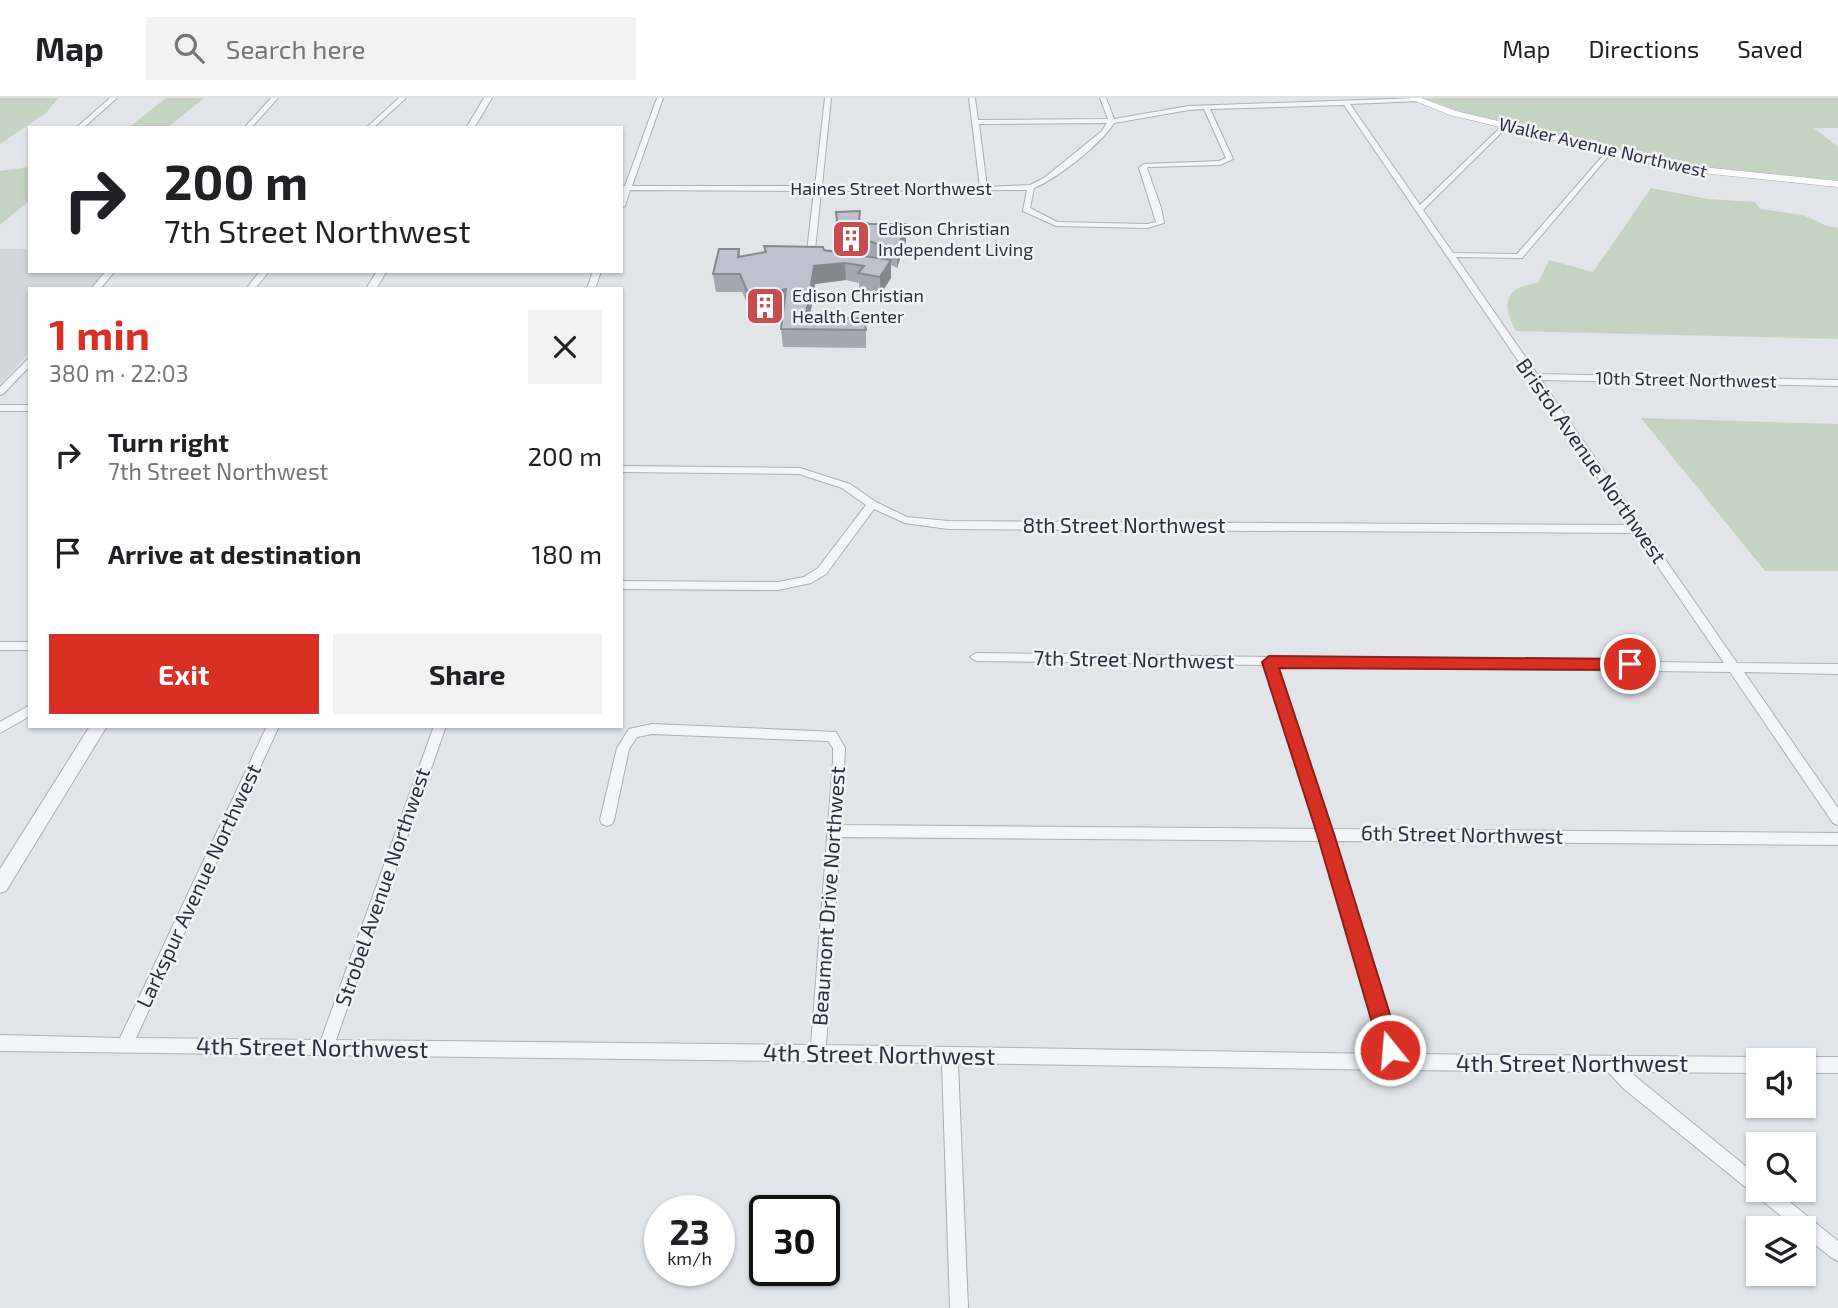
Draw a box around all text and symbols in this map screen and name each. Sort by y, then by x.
search box [146,17,636,80]
text: Map [35,28,104,68]
icon: search [170,29,208,67]
text: Search here [226,33,365,64]
text: Map [1502,34,1550,63]
text: Directions [1588,34,1699,63]
text: Saved [1737,34,1803,63]
street label: Walker Avenue Northwest [1497,112,1710,182]
text: 200 m [164,151,308,210]
icon: right [49,154,140,245]
street label: Haines Street Northwest [790,177,992,199]
text: 7th Street Northwest [164,211,471,249]
place label: Edison Christian Independent Living [878,217,1033,260]
building icon: Edison Christian Independent Living [830,218,872,260]
place label: Edison Christian Health Center [792,284,924,327]
building icon: Edison Christian Health Center [744,285,786,327]
text: 1 min [49,308,150,358]
button: close [528,310,602,384]
street label: Bristol Avenue Northwest [1512,353,1673,568]
text: 380 m · 22:03 [49,359,189,387]
street label: 10th Street Northwest [1595,366,1777,392]
text: Turn right [108,426,229,457]
icon: right [49,436,87,474]
text: 200 m [527,440,602,471]
text: 7th Street Northwest [108,457,328,485]
street label: 8th Street Northwest [1022,512,1226,537]
icon: arrive [49,534,87,572]
text: Arrive at destination [108,538,361,569]
text: 180 m [532,538,602,569]
button: Exit [49,634,319,714]
button: Share [333,634,602,714]
pin [1600,634,1660,694]
street label: 7th Street Northwest [1033,644,1235,673]
icon: arrive [1611,645,1649,683]
street label: Larkspur Avenue Northwest [130,760,265,1011]
street label: Strobel Avenue Northwest [329,764,434,1009]
street label: Beaumont Drive Northwest [806,765,849,1026]
street label: 6th Street Northwest [1361,819,1563,848]
position arrow [1353,1013,1427,1087]
street label: 4th Street Northwest [196,1030,428,1063]
street label: 4th Street Northwest [763,1037,995,1070]
street label: 4th Street Northwest [1456,1048,1688,1077]
map controls [1746,1048,1816,1286]
button: sound [1746,1048,1816,1118]
button: search [1746,1132,1816,1202]
speed limit sign: 30 [749,1195,840,1286]
text: 23 [669,1210,710,1252]
button: layers [1746,1216,1816,1286]
text: km/h [667,1247,712,1269]

